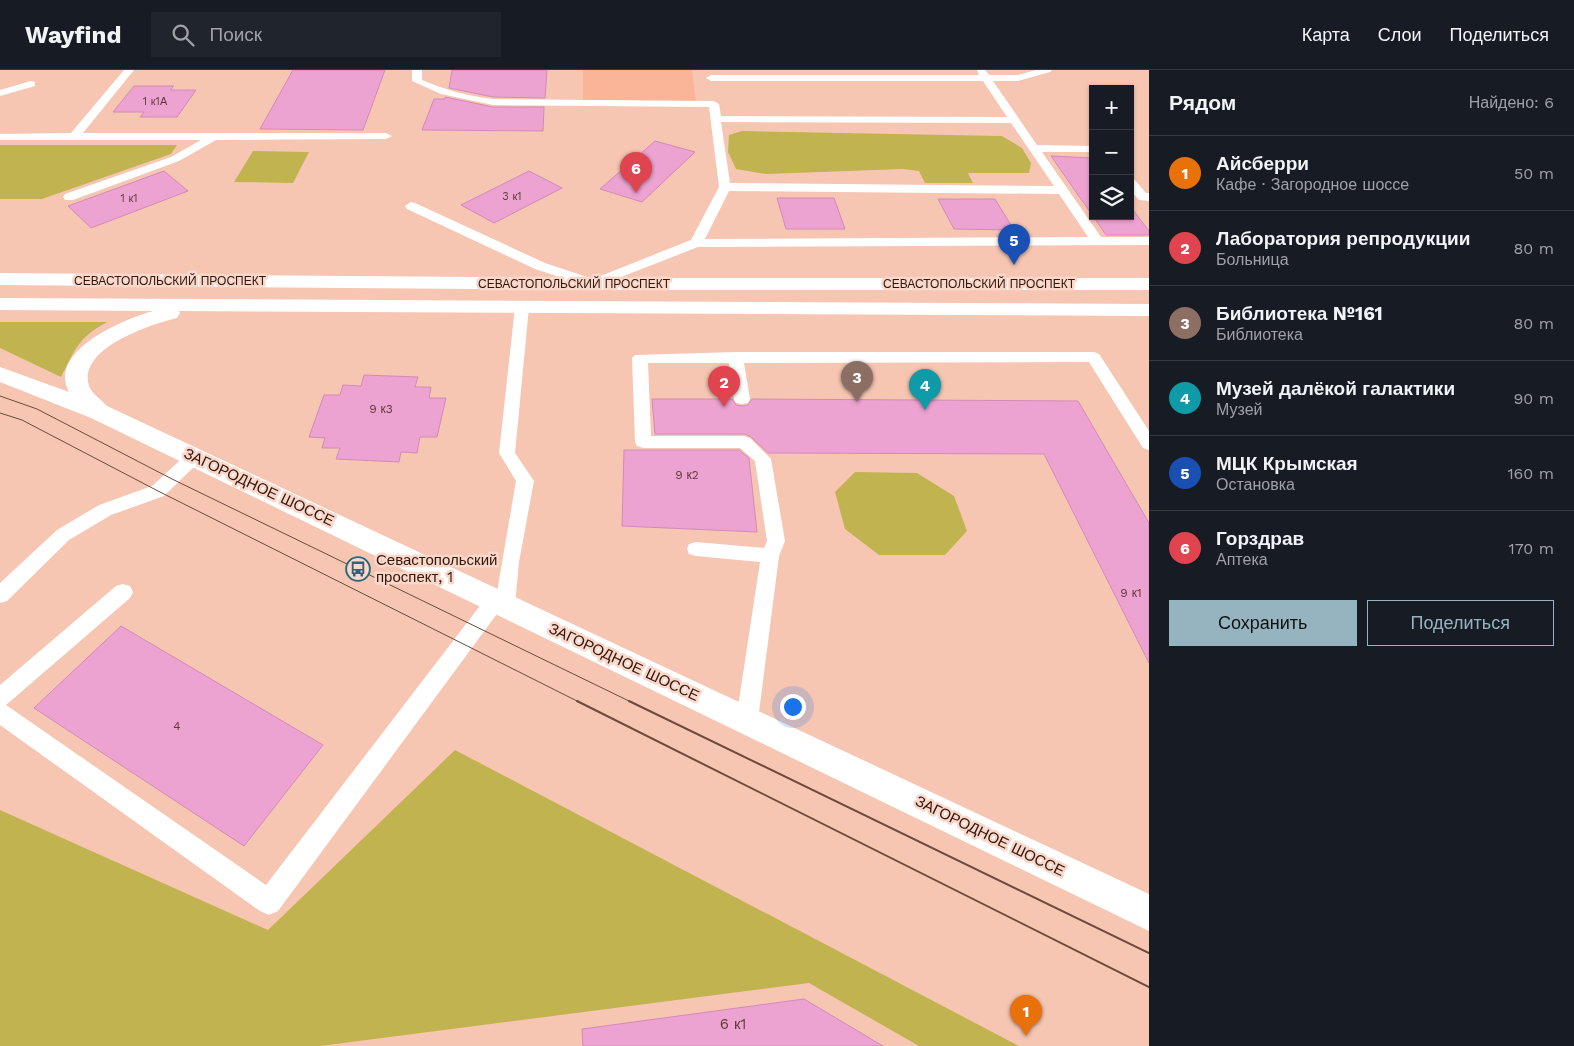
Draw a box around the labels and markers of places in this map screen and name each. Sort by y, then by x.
pin: 6 [620,152,652,193]
pin: 5 [998,224,1030,265]
pin: 3 [841,361,873,402]
pin: 2 [708,366,740,407]
pin: 4 [909,369,941,410]
place label: Севастопольский проспект, 1 [376,551,497,586]
bus stop icon: Севастопольский проспект, 1 [345,556,371,582]
pin: 1 [1010,995,1042,1036]

